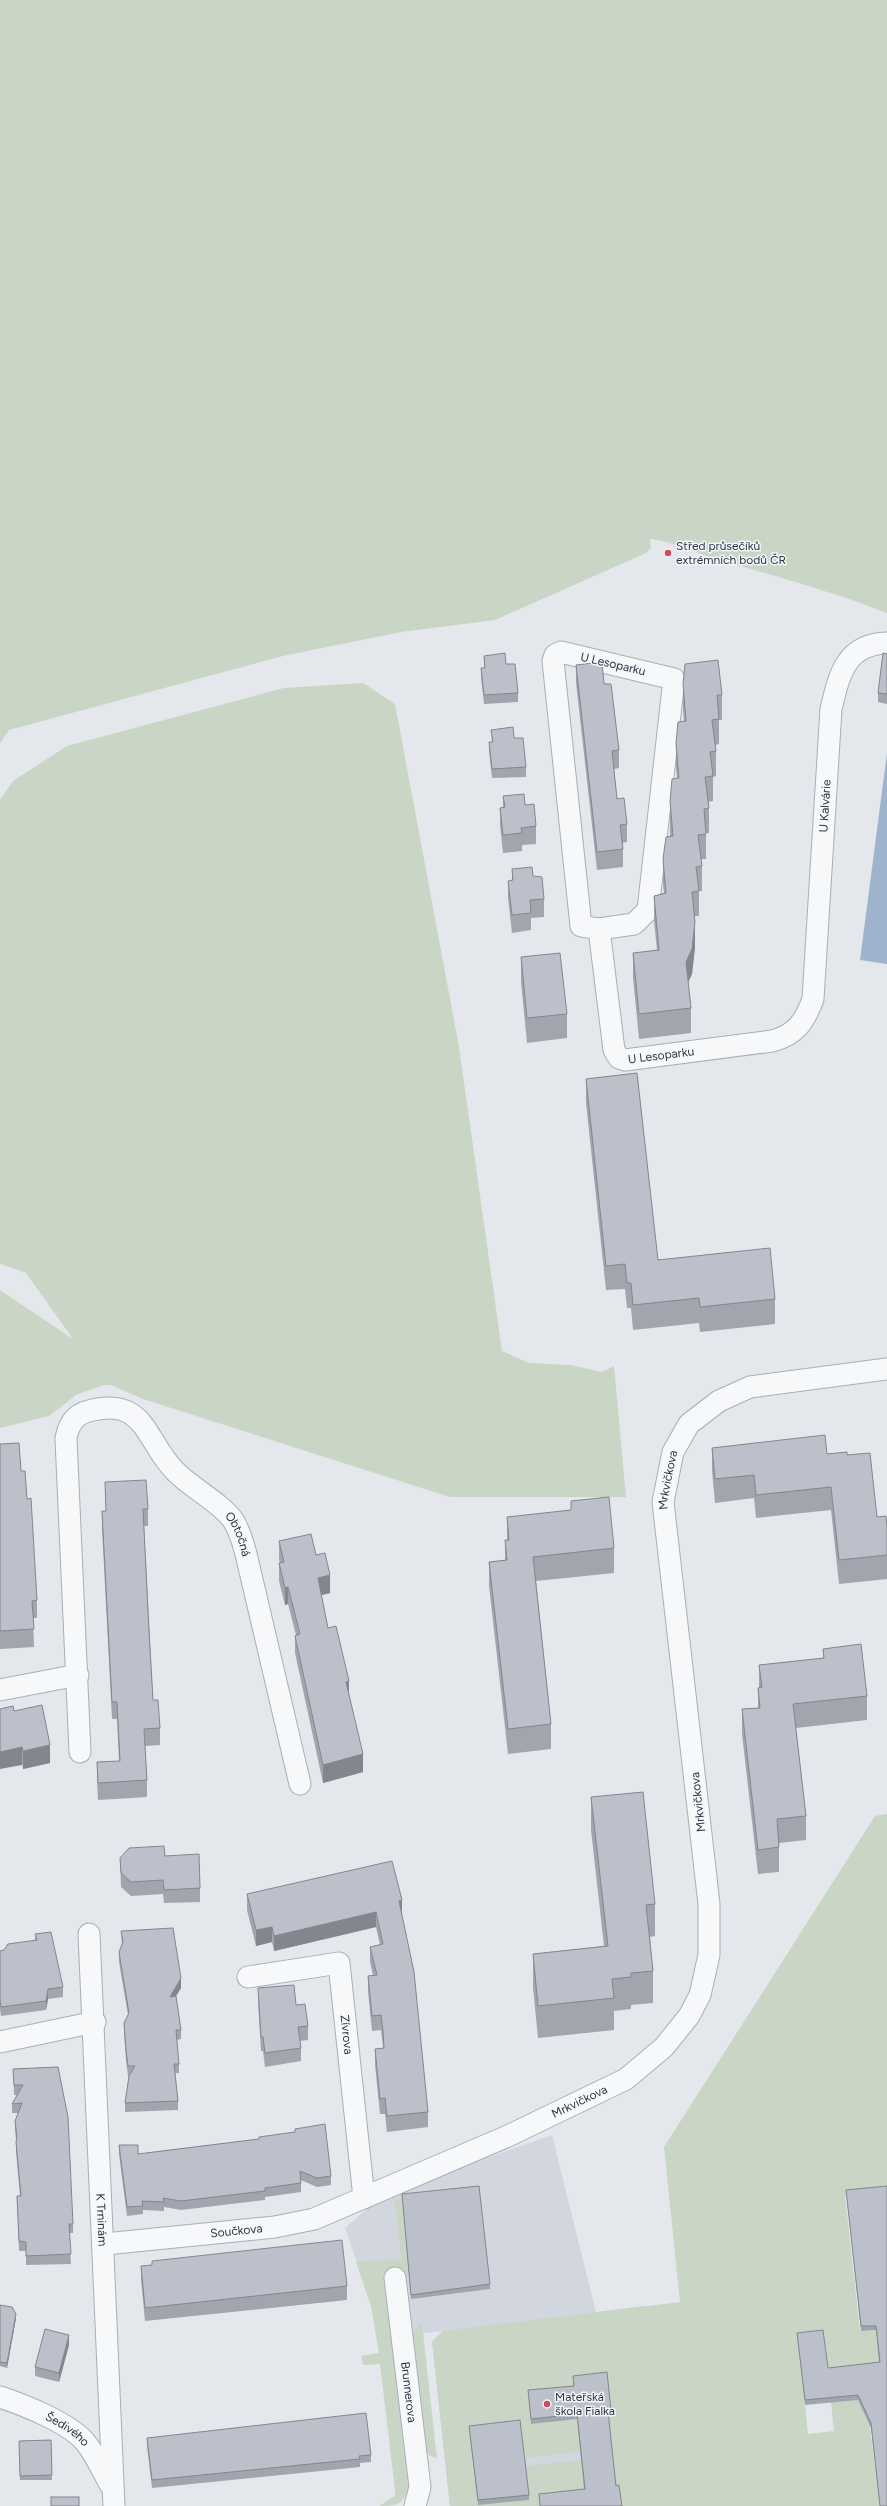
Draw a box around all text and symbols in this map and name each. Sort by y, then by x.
place label: Střed průsečíků extrémních bodů ČR [676,539,786,567]
marker: Střed průsečíků extrémních bodů ČR [663,548,673,558]
street label: U Lesoparku [579,650,647,678]
street label: U Kalvárie [816,779,834,833]
street label: U Lesoparku [627,1044,695,1067]
street label: Mrkvičkova [656,1449,680,1510]
street label: Obtočná [222,1509,253,1558]
street label: Mrkvičkova [688,1771,708,1833]
street label: Zívrova [338,2014,356,2055]
street label: Mrkvičkova [549,2082,610,2121]
street label: K Trninám [93,2193,110,2246]
street label: Součkova [210,2221,263,2240]
street label: Brunnerova [398,2361,419,2423]
place label: Mateřská škola Fialka [555,2390,615,2418]
marker: Mateřská škola Fialka [542,2399,552,2409]
street label: Šedivého [43,2409,92,2449]

